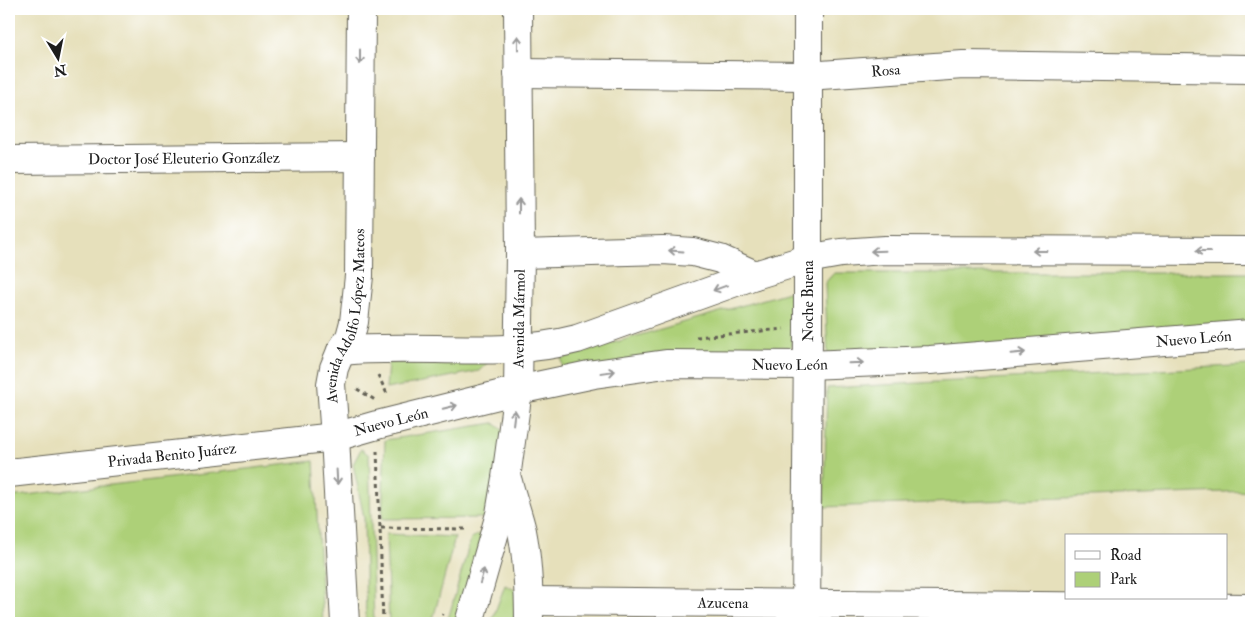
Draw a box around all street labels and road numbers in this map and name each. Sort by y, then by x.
street label: Rosa [871,60,902,81]
street label: Doctor José Eleuterio González [88,148,280,169]
street label: Avenida Adolfo López Mateos [321,228,369,405]
street label: Noche Buena [798,259,818,342]
street label: Avenida Mármol [509,269,529,369]
street label: Nuevo León [1155,326,1233,351]
street label: Nuevo León [752,355,828,375]
street label: Nuevo León [352,403,430,441]
street label: Privada Benito Juárez [107,438,237,472]
street label: Azucena [696,593,749,613]

